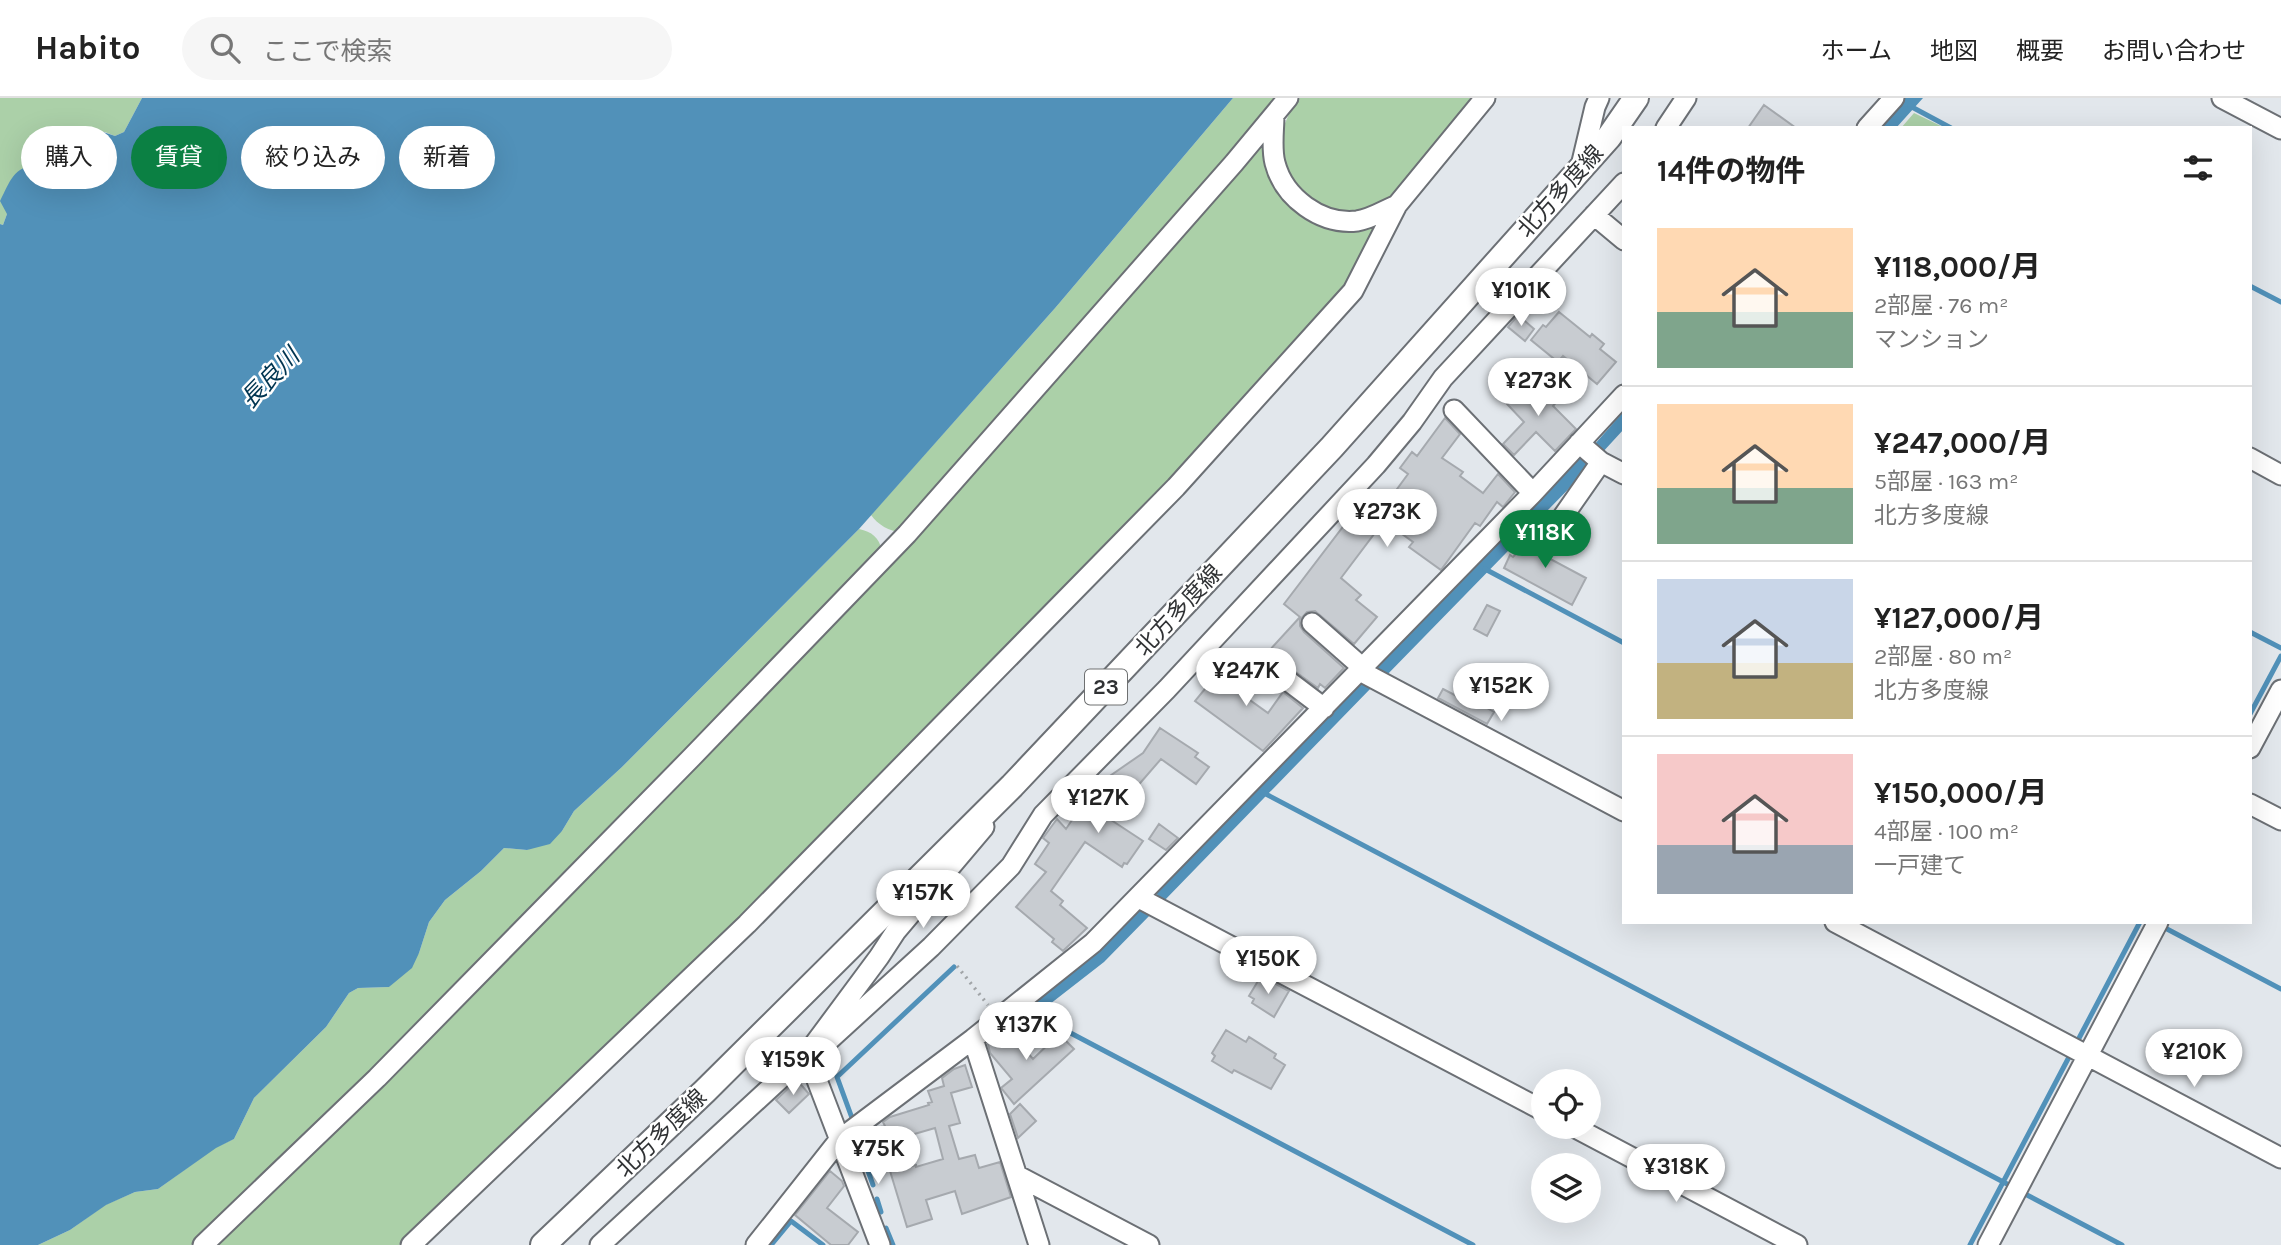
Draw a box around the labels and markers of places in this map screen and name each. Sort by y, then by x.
pin: ¥101K [1472,268,1570,328]
pin: ¥273K [1489,358,1587,418]
pin: ¥273K [1338,490,1436,549]
pin: ¥118K [1496,510,1594,570]
pin: ¥247K [1197,648,1295,708]
pin: ¥152K [1452,664,1550,723]
pin: ¥127K [1049,776,1147,835]
pin: ¥157K [874,870,972,930]
pin: ¥150K [1219,936,1317,996]
pin: ¥137K [977,1002,1075,1062]
pin: ¥210K [2145,1030,2243,1089]
pin: ¥159K [744,1038,842,1097]
pin: ¥75K [837,1126,919,1186]
pin: ¥318K [1627,1144,1725,1204]

